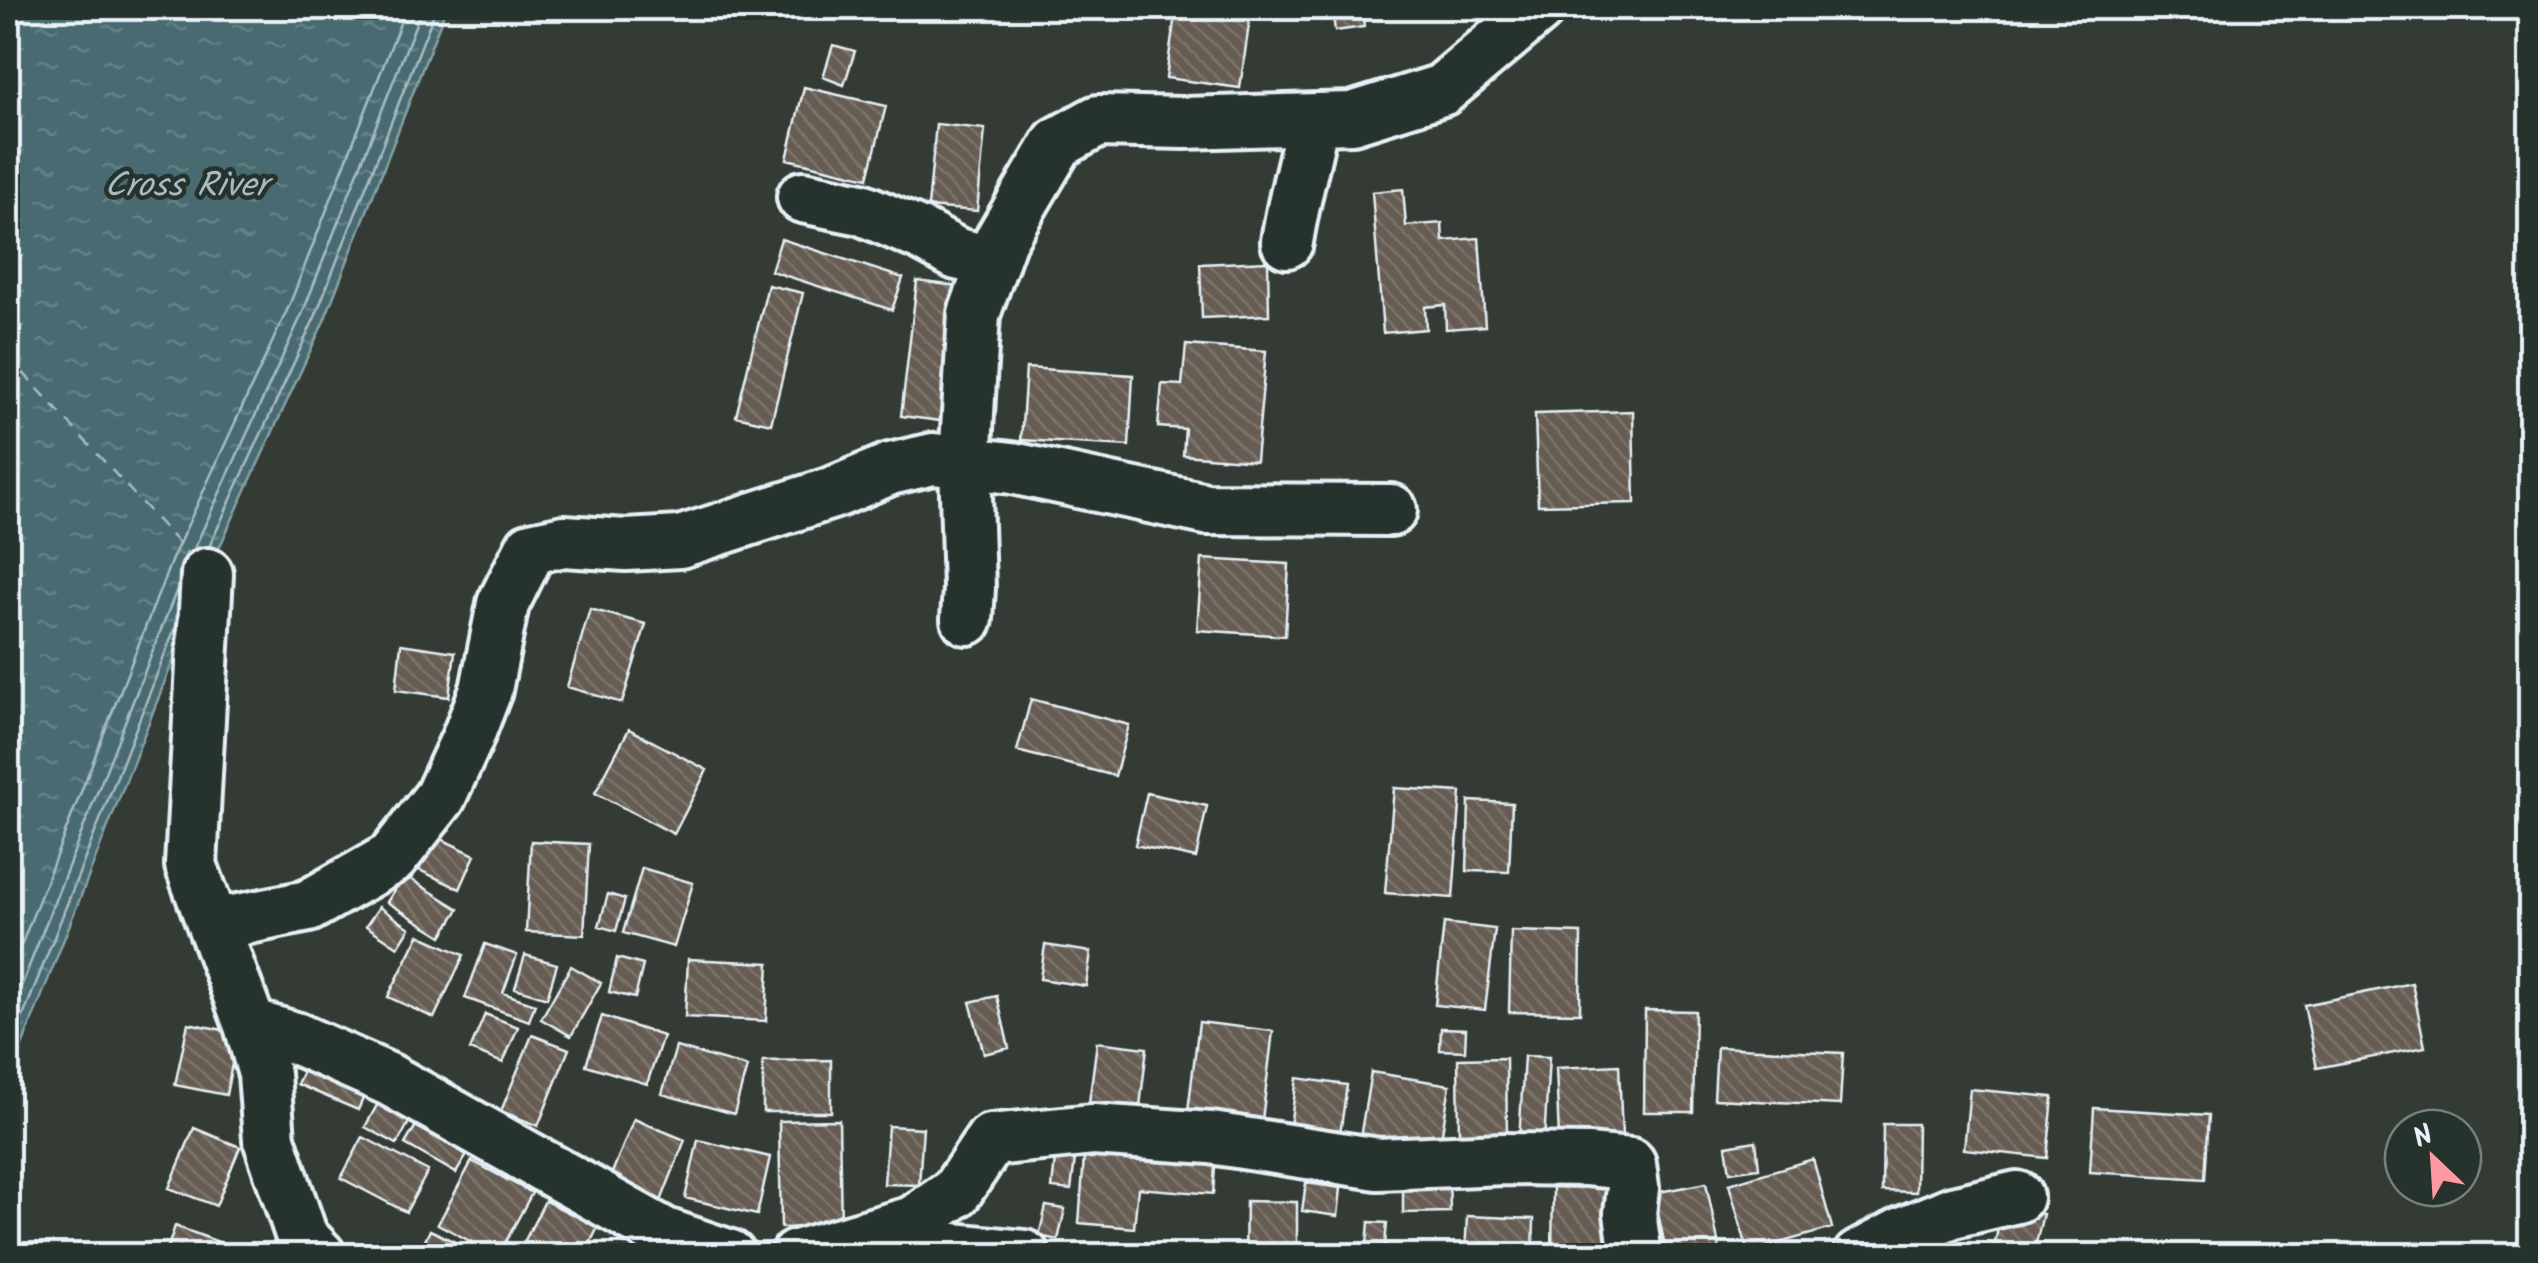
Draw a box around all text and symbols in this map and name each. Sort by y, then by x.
water label: Cross River [104,159,274,215]
north arrow [2383,1108,2483,1208]
text: N [2406,1113,2441,1162]

